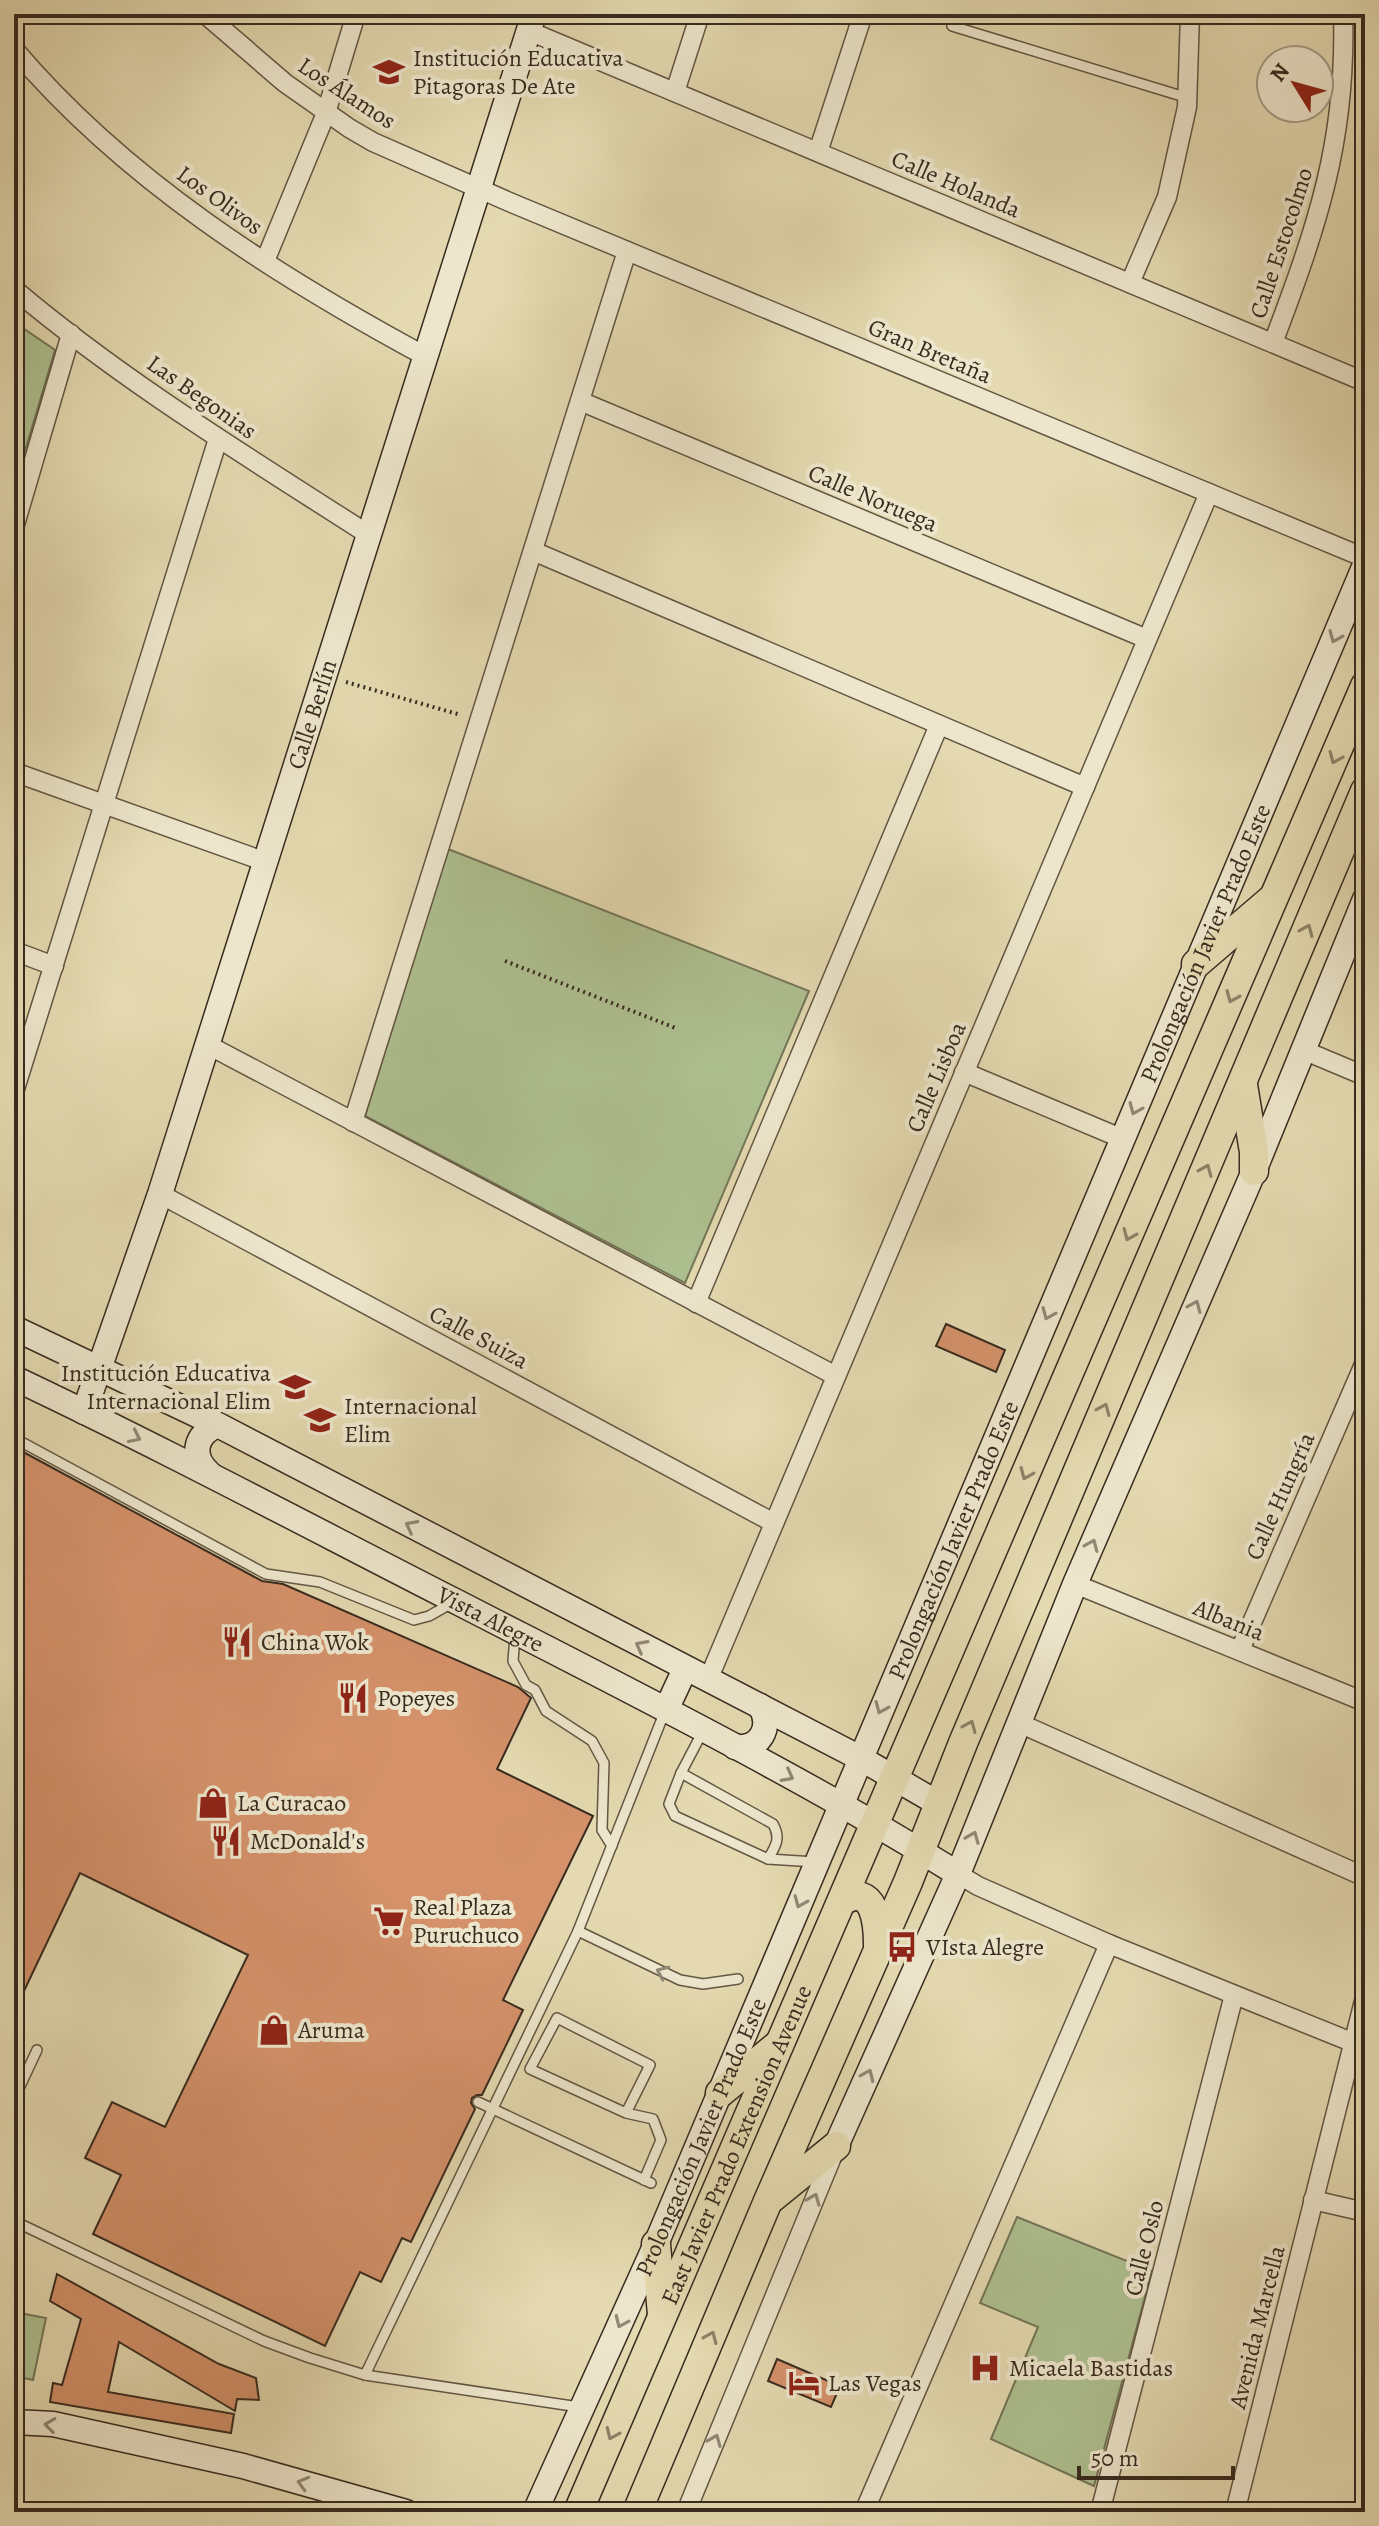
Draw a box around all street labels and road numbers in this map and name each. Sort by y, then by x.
street label: Los Álamos [292,49,402,137]
street label: Calle Holanda [887,142,1026,226]
street label: Los Olivos [170,158,270,242]
street label: Calle Estocolmo [1242,164,1320,322]
street label: Gran Bretaña [863,311,997,392]
street label: Las Begonias [141,347,263,447]
street label: Calle Noruega [803,456,943,540]
street label: Calle Berlín [280,656,344,773]
street label: Prolongación Javier Prado Este [1132,799,1278,1088]
street label: Calle Lisboa [898,1016,974,1137]
street label: Calle Suiza [424,1297,535,1377]
street label: Prolongación Javier Prado Este [880,1396,1026,1685]
street label: Calle Hungría [1238,1426,1323,1565]
street label: Vista Alegre [431,1578,549,1660]
street label: Albania [1188,1591,1270,1649]
street label: East Javier Prado Extension Avenue [653,1980,819,2310]
street label: Prolongación Javier Prado Este [627,1993,774,2282]
street label: Calle Oslo [1117,2197,1171,2299]
street label: Avenida Marcella [1221,2241,1293,2413]

